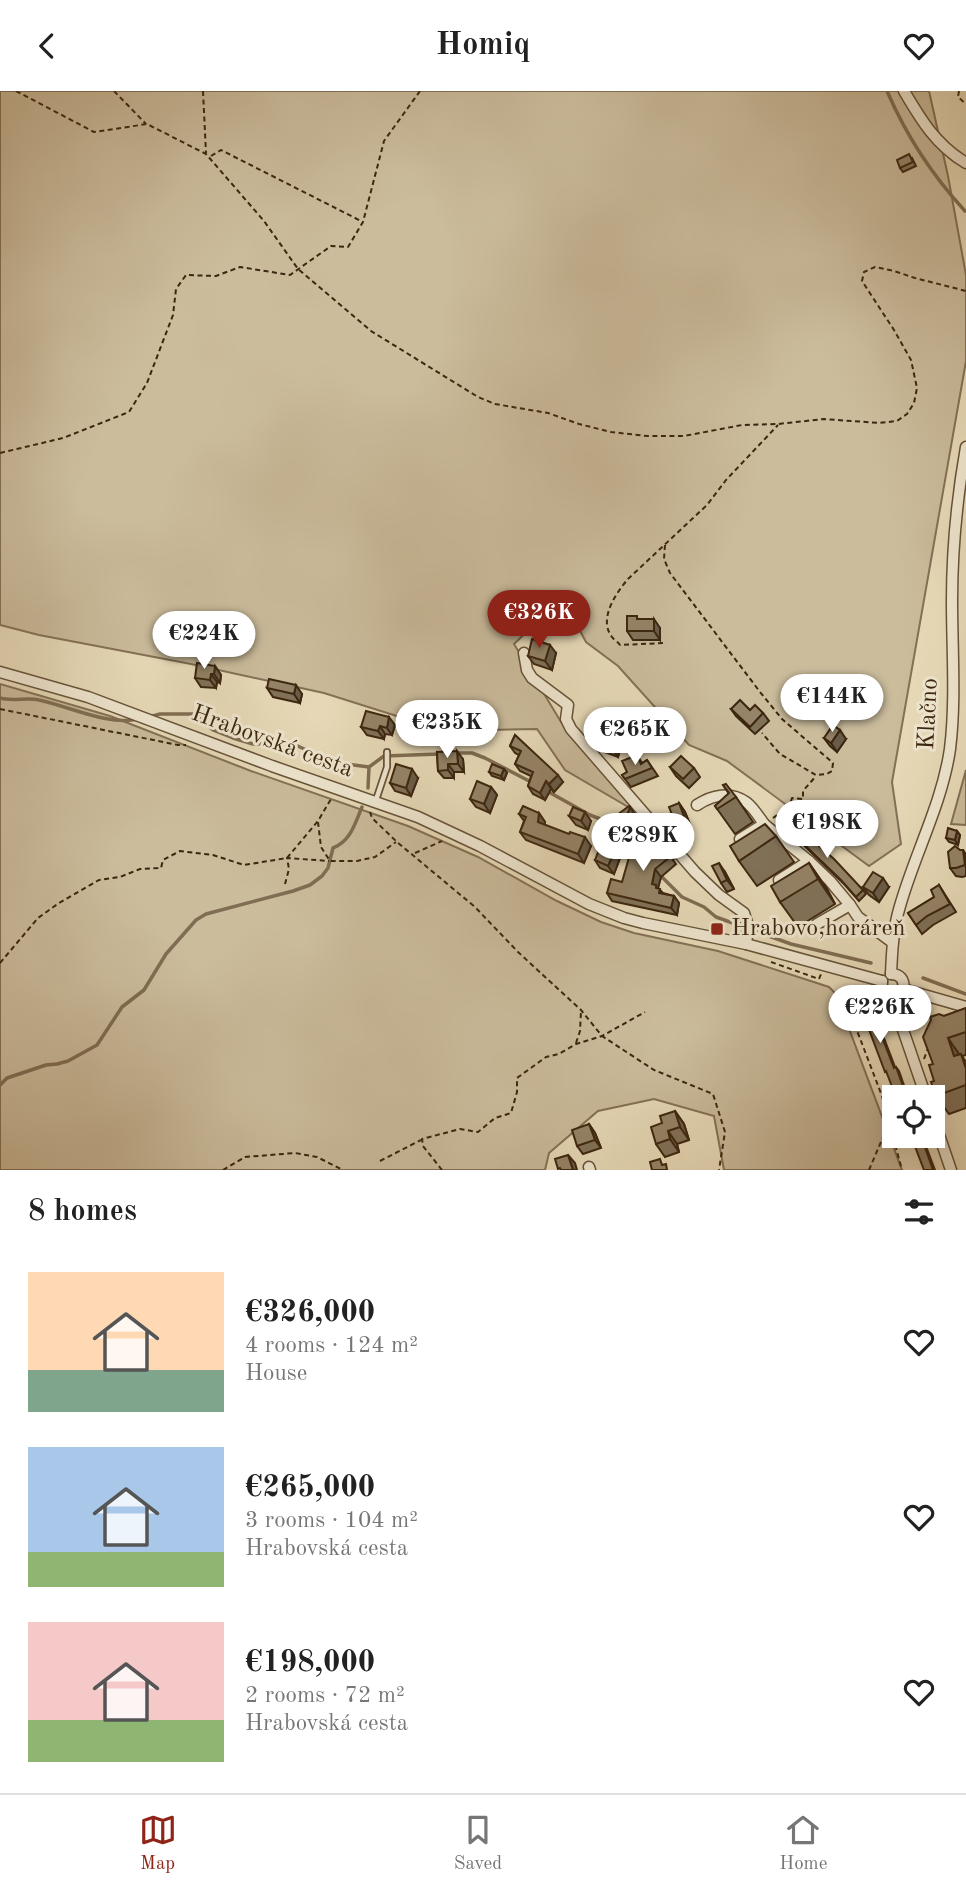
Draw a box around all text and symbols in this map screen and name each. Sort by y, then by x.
icon: back [28,27,66,65]
icon: heart [900,27,938,65]
text: Homiq [436,30,530,62]
pin: €326K [490,591,588,650]
text: €326K [503,601,575,624]
pin: €224K [155,611,253,671]
text: €224K [168,622,240,645]
pin: €144K [783,675,881,734]
street label: Klačno [915,678,943,750]
text: €144K [796,685,868,708]
pin: €235K [398,701,496,760]
street label: Hrabovská cesta [188,702,356,782]
pin: €265K [586,707,684,767]
text: €235K [411,711,483,734]
text: €265K [599,718,671,741]
pin: €198K [778,801,876,860]
text: €198K [791,811,863,834]
pin: €289K [594,813,692,873]
text: €289K [607,824,679,847]
place label: Hrabovo,horáreň [731,917,906,941]
marker: Hrabovo,horáreň [709,921,725,937]
pin: €226K [831,985,929,1045]
text: €226K [844,996,916,1019]
map controls [882,1085,945,1148]
button: locate [882,1085,945,1148]
icon: filters [900,1193,938,1231]
text: 8 homes [28,1197,137,1227]
text: €326,000 [245,1298,375,1328]
icon: home [84,1300,168,1384]
icon: heart [900,1323,938,1361]
text: 4 rooms · 124 m² [245,1334,418,1357]
text: House [245,1362,307,1385]
text: €265,000 [245,1473,375,1503]
icon: home [84,1475,168,1559]
icon: heart [900,1498,938,1536]
text: 3 rooms · 104 m² [245,1509,418,1532]
text: Hrabovská cesta [245,1537,408,1560]
text: €198,000 [245,1648,375,1678]
icon: home [84,1650,168,1734]
icon: heart [900,1673,938,1711]
text: 2 rooms · 72 m² [245,1684,405,1707]
text: Hrabovská cesta [245,1712,408,1735]
tab: Map [139,1811,177,1876]
tab: Saved [454,1811,502,1876]
tab: Home [779,1811,827,1876]

